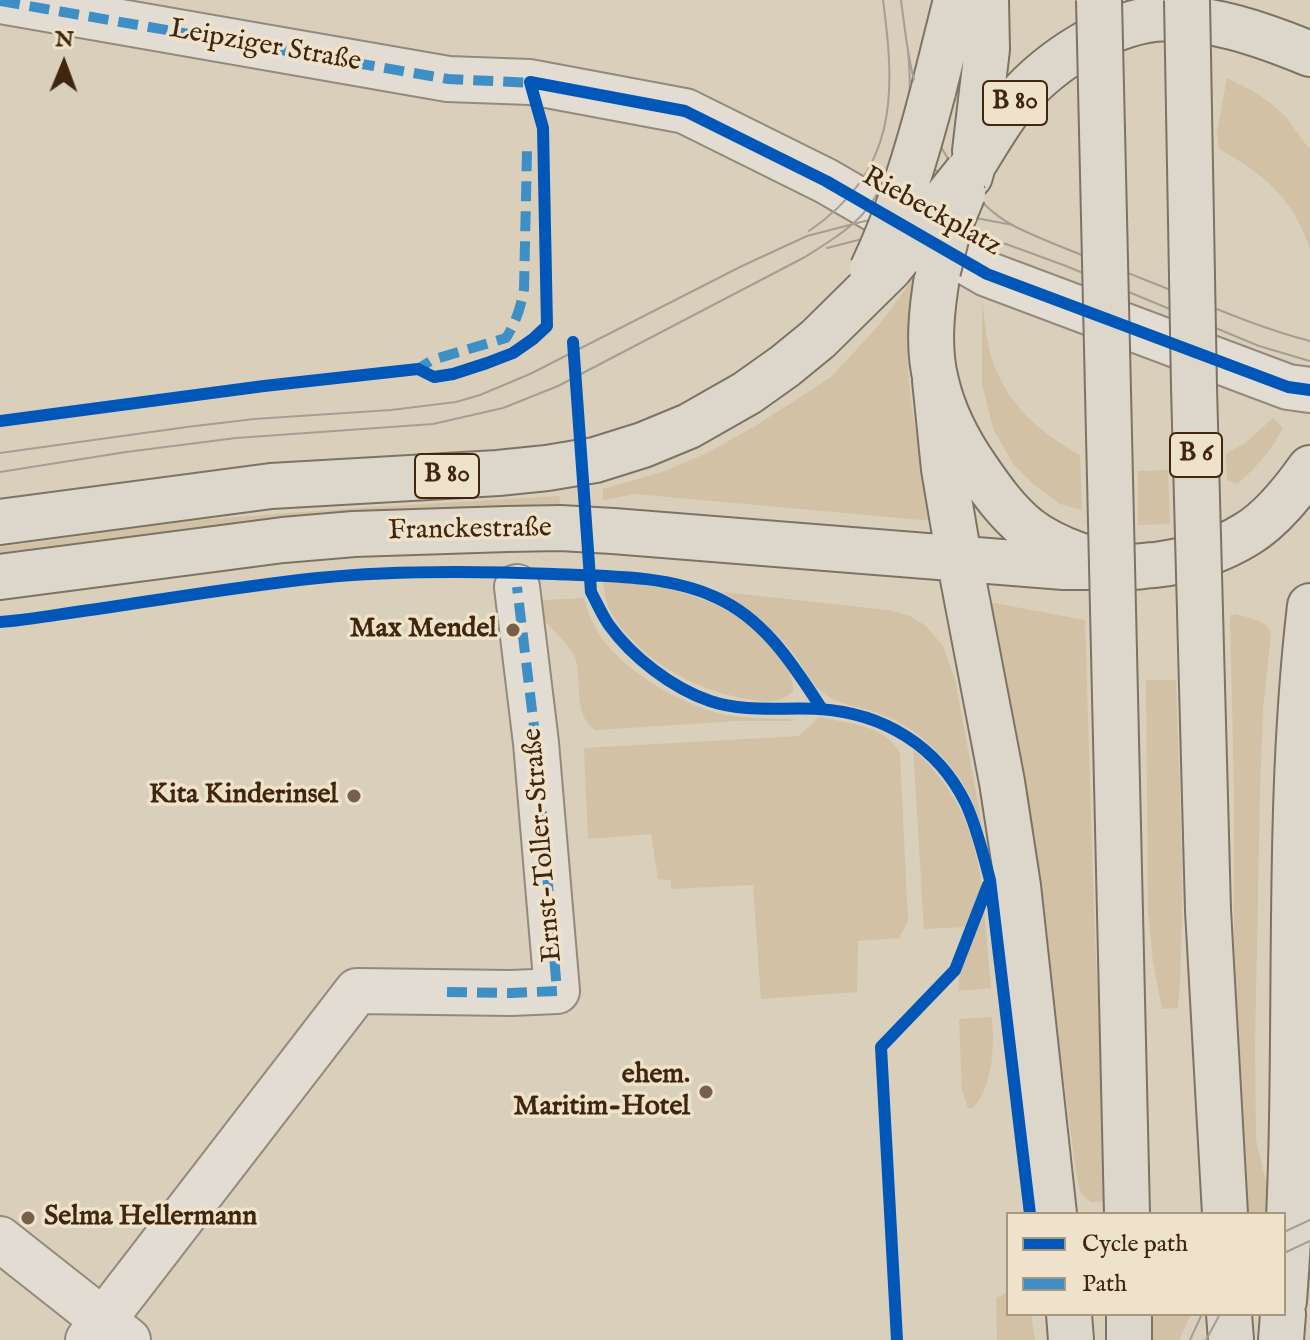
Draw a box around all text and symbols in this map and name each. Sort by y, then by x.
street label: Leipziger Straße [167,14,363,80]
north arrow [24,24,104,104]
text: N [55,26,74,54]
road number: B 80 [983,81,1047,125]
street label: Riebeckplatz [856,161,1006,265]
road number: B 6 [1170,433,1222,477]
road number: B 80 [415,454,479,498]
street label: Franckestraße [388,513,552,549]
place label: Max Mendel [350,613,497,647]
marker: Max Mendel [504,621,522,639]
street label: Ernst-Toller-Straße [517,727,571,963]
place label: Kita Kinderinsel [149,779,338,813]
marker: Kita Kinderinsel [345,787,363,805]
place label: ehem. Maritim-Hotel [513,1059,690,1125]
marker: ehem. Maritim-Hotel [697,1083,715,1101]
place label: Selma Hellermann [44,1201,257,1235]
marker: Selma Hellermann [19,1209,37,1227]
legend [1006,1212,1286,1316]
text: Cycle path [1082,1229,1188,1260]
text: Path [1082,1269,1127,1300]

